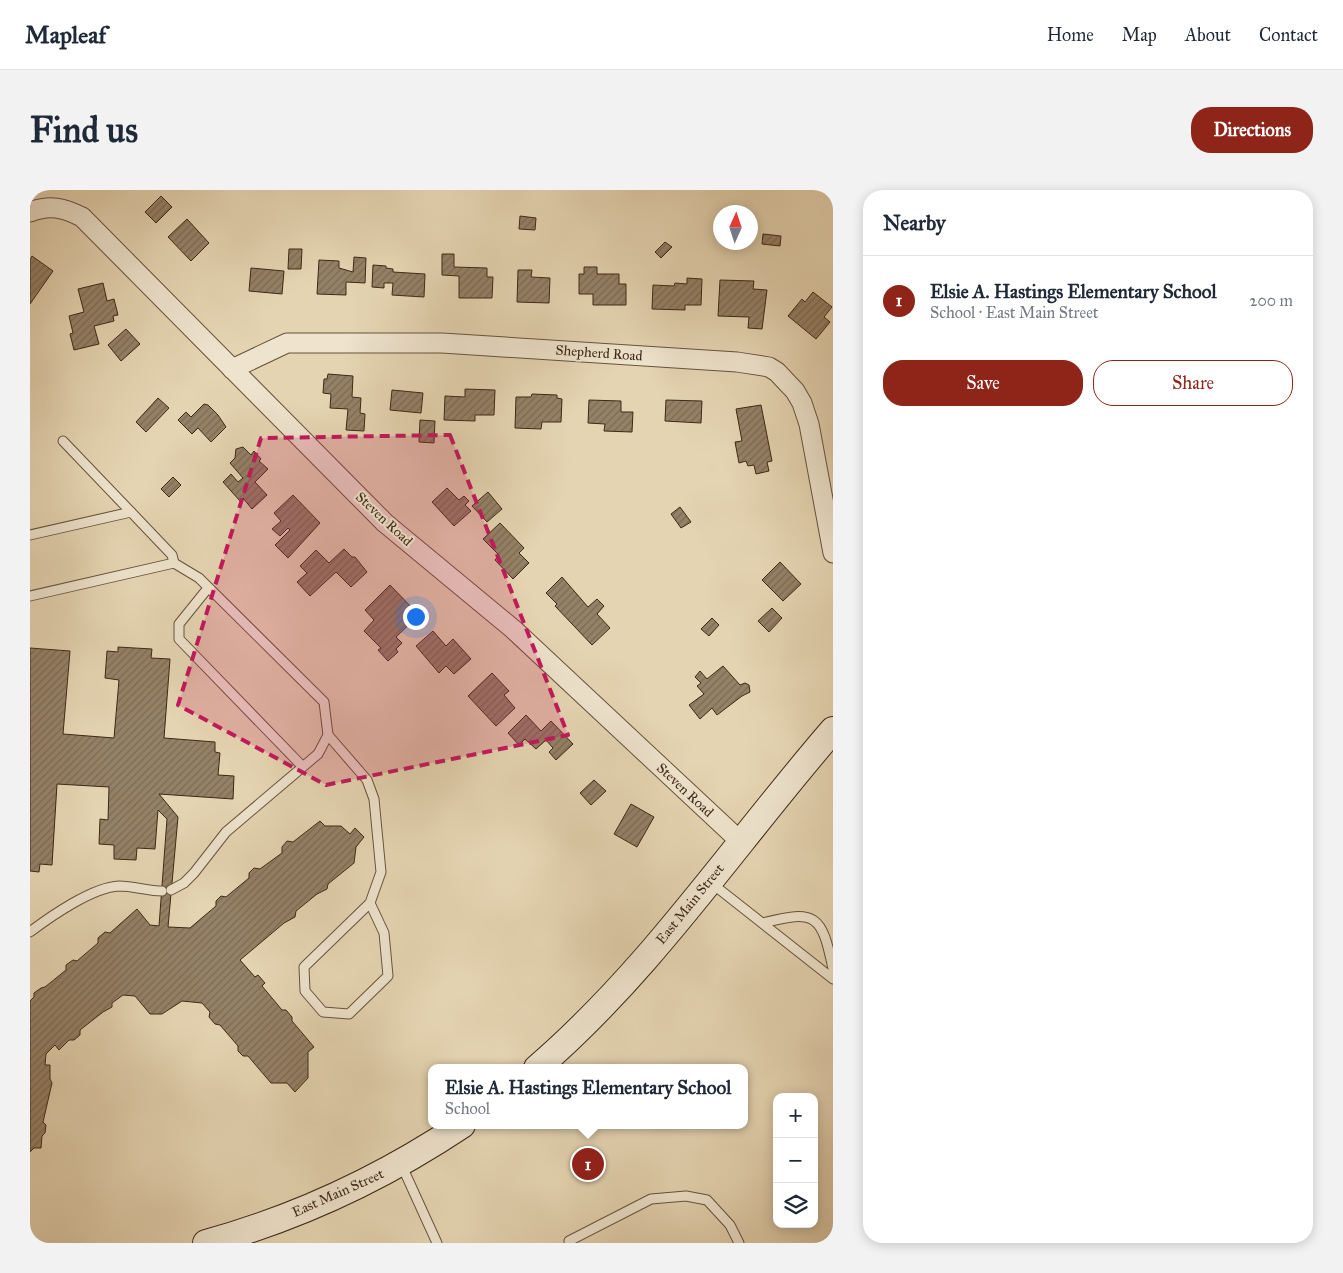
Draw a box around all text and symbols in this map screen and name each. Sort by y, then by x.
text: Mapleaf [25,20,106,50]
text: Home [1047,24,1094,46]
text: Map [1122,24,1157,46]
text: About [1185,24,1231,46]
text: Contact [1259,24,1318,46]
button: Directions [1191,107,1313,153]
text: Find us [30,109,138,152]
north arrow [713,205,758,250]
text: Nearby [883,210,946,236]
text: Elsie A. Hastings Elementary School [930,280,1217,303]
text: 1 [896,291,902,310]
text: 200 m [1250,291,1293,310]
text: School · East Main Street [930,303,1098,322]
street label: Shepherd Road [555,341,643,365]
button: Save [883,360,1083,406]
button: Share [1093,360,1293,406]
street label: Steven Road [352,488,416,550]
your location [403,604,429,630]
street label: Steven Road [653,759,717,821]
street label: East Main Street [652,860,728,948]
popup [428,1064,748,1129]
text: Elsie A. Hastings Elementary School [445,1076,731,1099]
map controls [773,1093,818,1228]
button: + [773,1093,818,1138]
text: School [445,1099,490,1118]
button: − [773,1138,818,1183]
pin: 1 [572,1145,604,1183]
street label: East Main Street [290,1165,387,1221]
button: layers [773,1183,818,1228]

